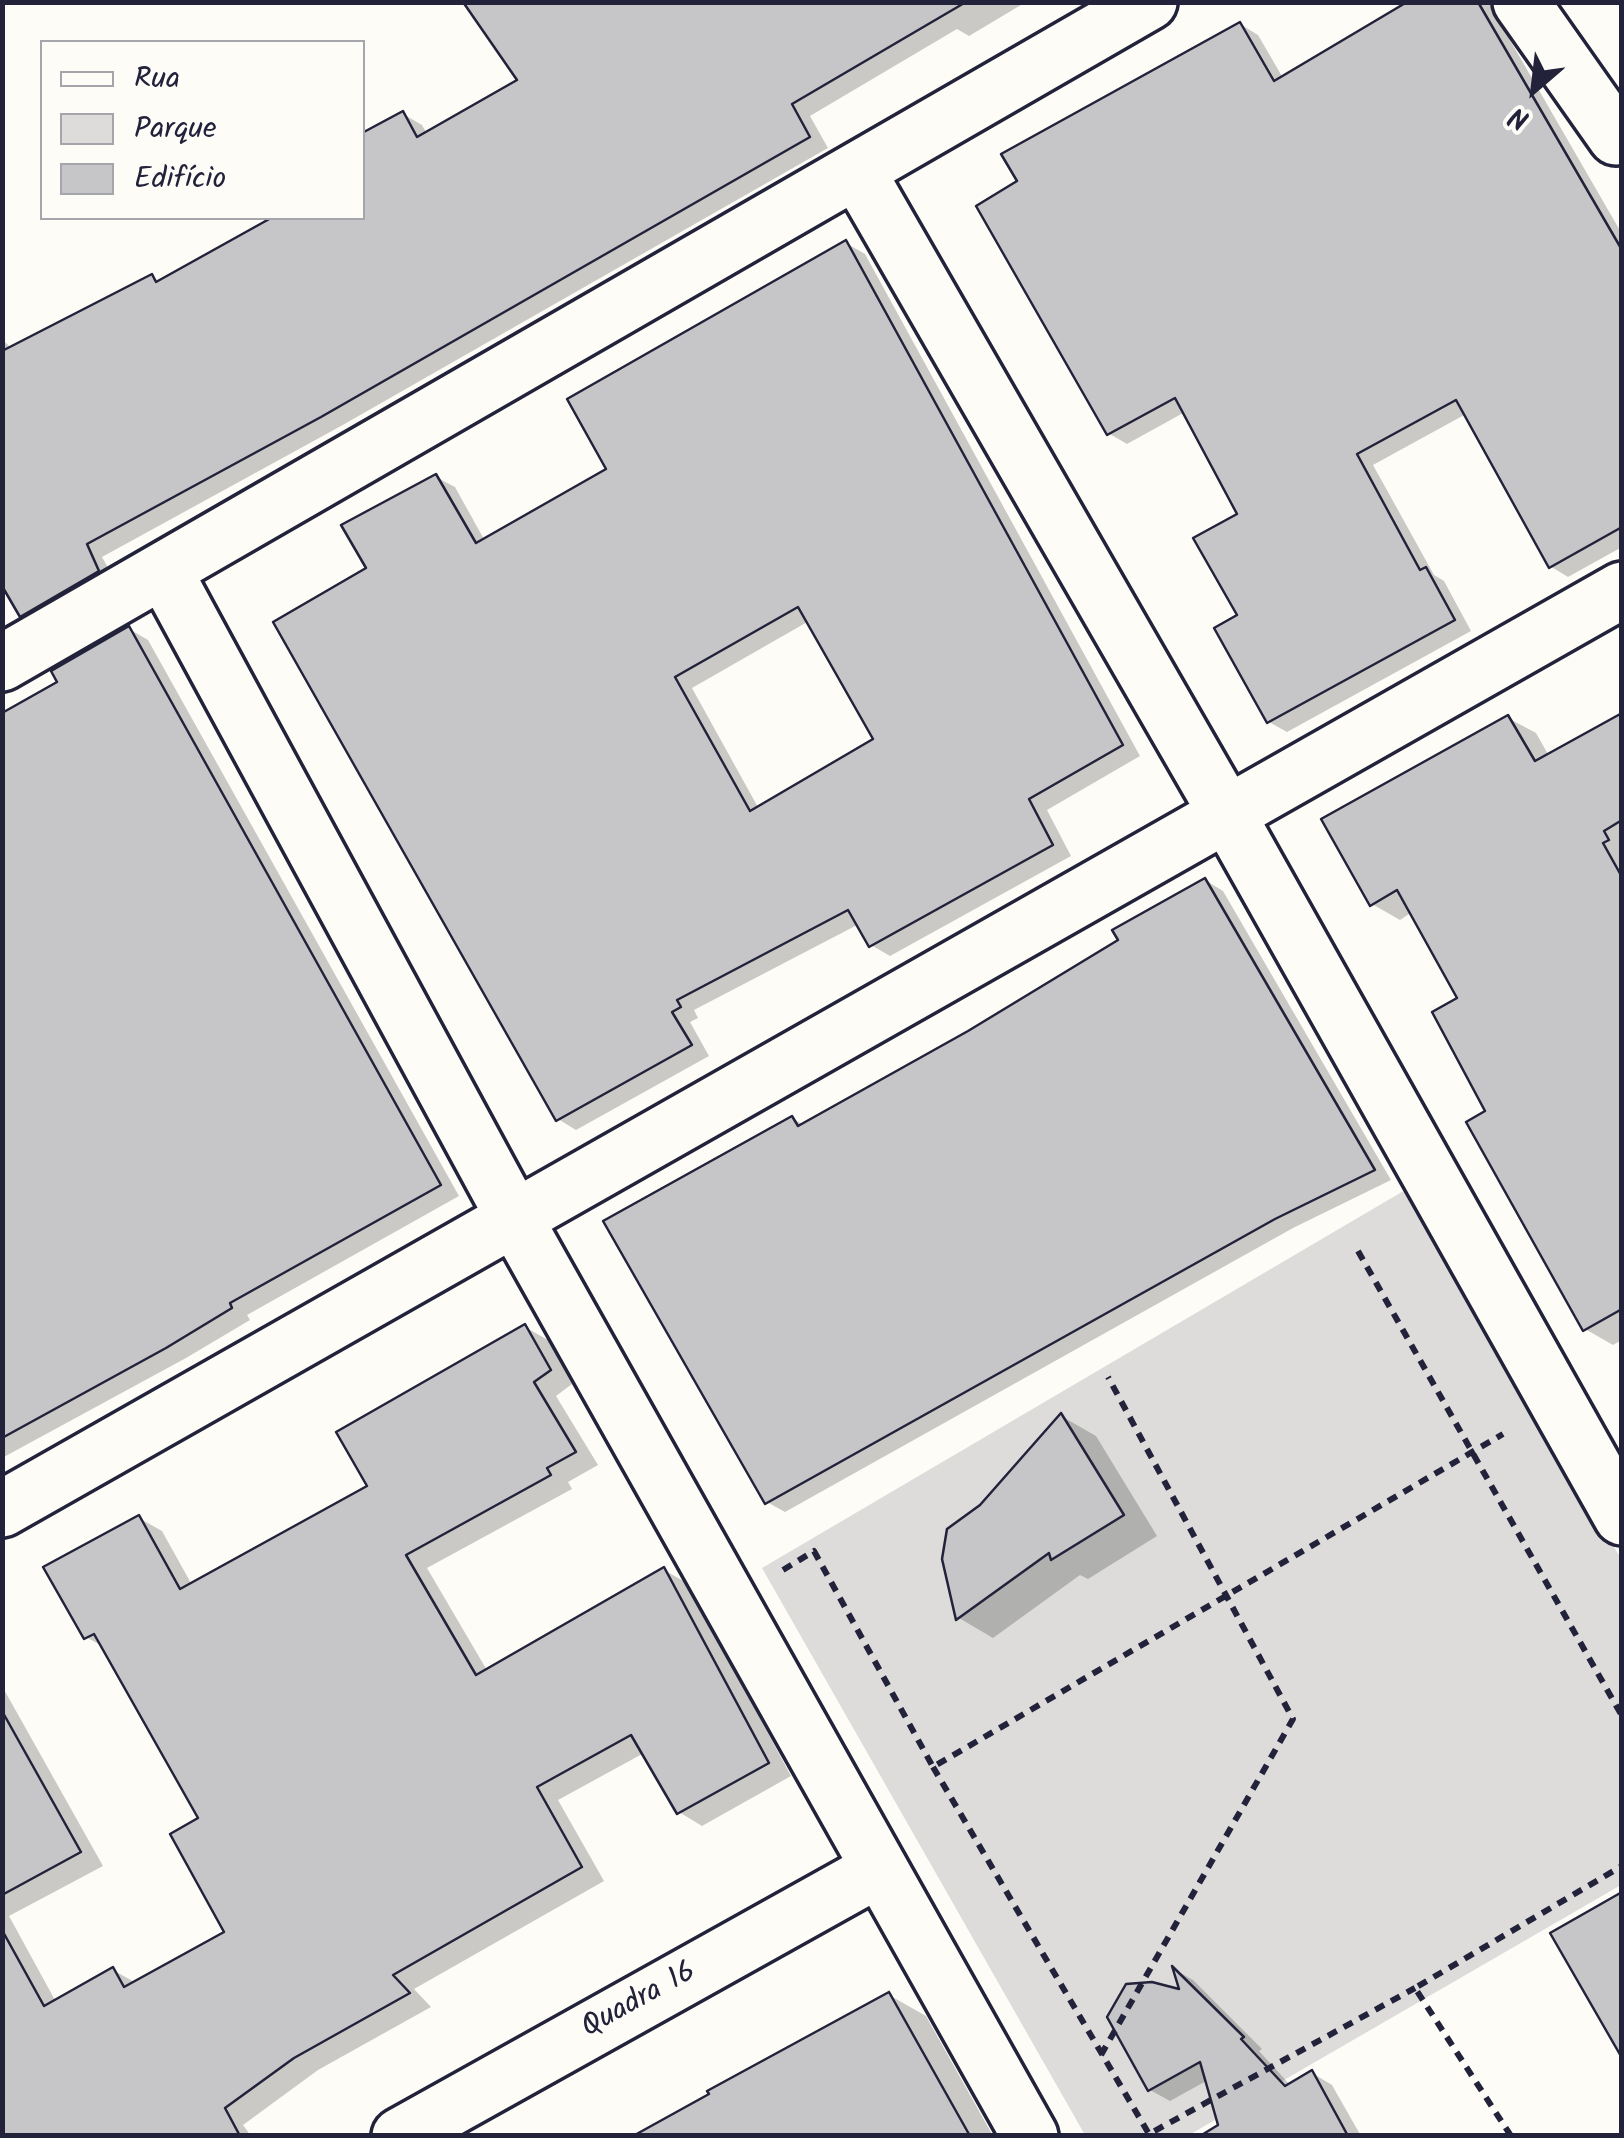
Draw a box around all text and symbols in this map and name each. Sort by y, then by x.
legend [40,40,365,220]
north arrow [1484,40,1584,140]
text: Rua [134,55,180,103]
text: N [1501,93,1538,141]
text: Parque [134,105,216,153]
text: Edifício [134,155,226,203]
street label: Quadra 16 [577,1956,703,2048]

